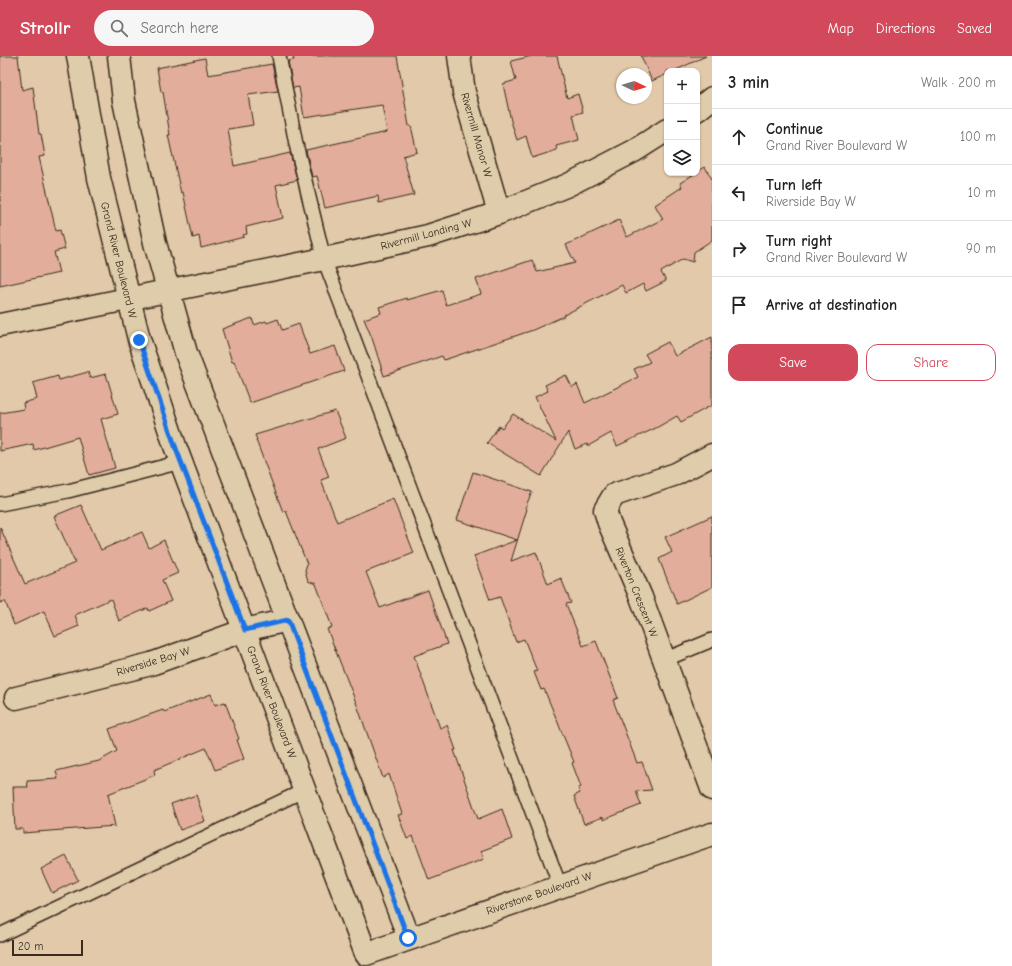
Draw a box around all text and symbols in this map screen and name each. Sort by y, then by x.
search box [94,10,374,46]
text: Strollr [20,17,70,39]
icon: search [108,17,130,39]
text: Search here [140,19,219,37]
text: Map [827,20,854,37]
text: Directions [876,20,935,37]
text: Saved [957,20,992,37]
north arrow [616,68,652,104]
map controls [664,68,700,176]
button: + [664,68,700,104]
text: 3 min [728,73,769,92]
text: Walk · 200 m [921,75,996,90]
street label: Rivermill Manor W [458,91,495,180]
button: − [664,104,700,140]
text: Continue [766,120,823,138]
icon: ahead [728,126,750,148]
text: 100 m [960,129,996,144]
text: Grand River Boulevard W [766,138,907,153]
button: layers [664,140,700,176]
text: Turn left [766,176,822,194]
icon: left [728,182,750,204]
text: 10 m [968,185,996,200]
text: Riverside Bay W [766,194,856,209]
street label: Grand River Boulevard W [98,201,139,320]
street label: Rivermill Landing W [379,216,474,253]
text: Turn right [766,232,832,250]
icon: right [728,238,750,260]
text: 90 m [966,241,996,256]
text: Grand River Boulevard W [766,250,907,265]
icon: arrive [728,294,750,316]
text: Arrive at destination [766,296,897,314]
route end [130,331,148,349]
button: Save [728,344,858,381]
button: Share [866,344,996,381]
street label: Riverton Crescent W [613,545,661,640]
street label: Riverside Bay W [115,644,192,679]
street label: Grand River Boulevard W [244,644,299,761]
street label: Riverstone Boulevard W [485,869,594,918]
route start [399,929,417,947]
scale bar [12,938,83,957]
text: 20 m [18,940,43,953]

